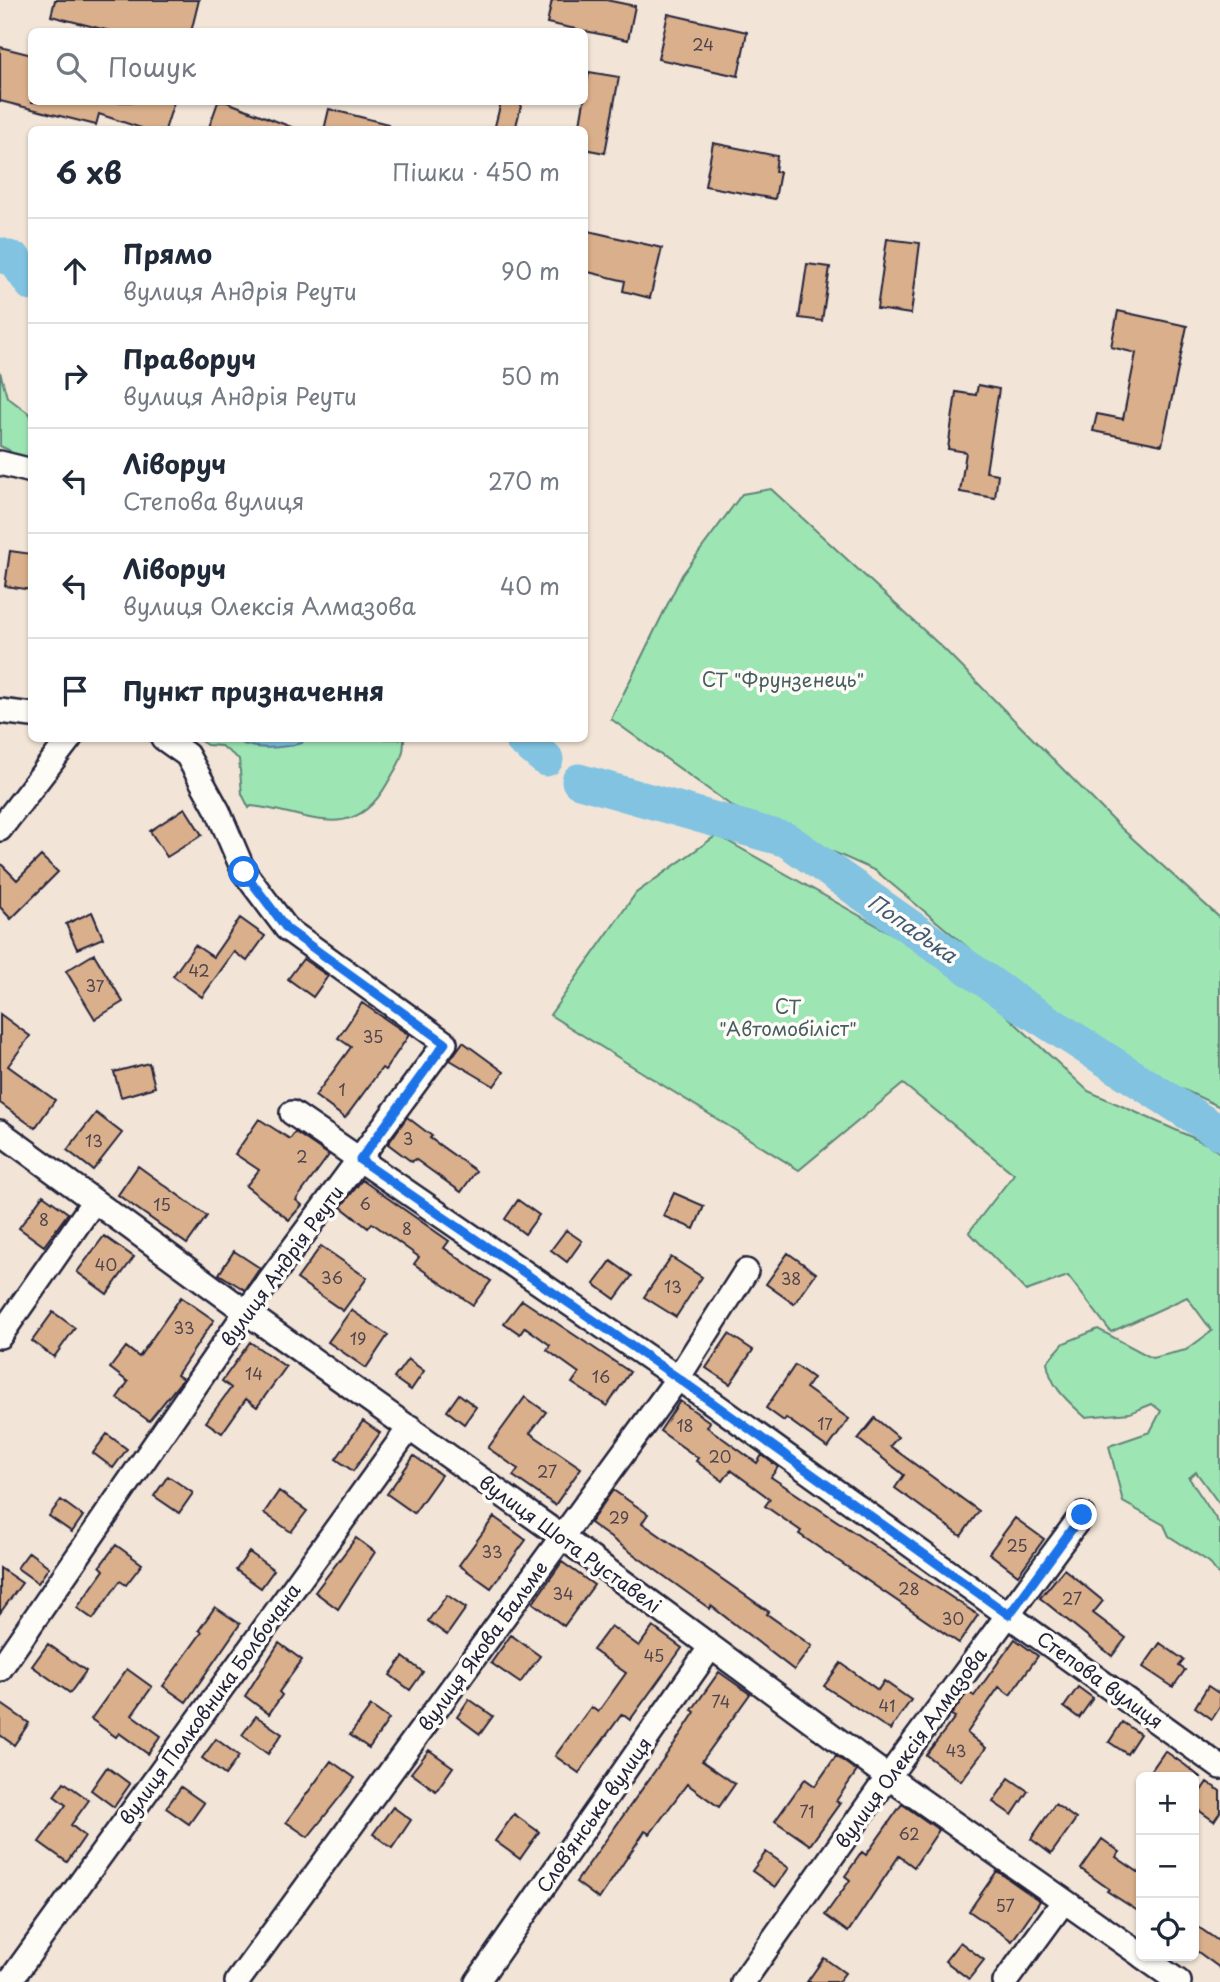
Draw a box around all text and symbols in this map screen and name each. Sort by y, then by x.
search box [28,28,588,105]
house number: 24 [692,32,714,56]
text: Пошук [108,47,196,86]
icon: search [52,48,90,86]
text: 6 хв [56,149,122,194]
text: Пішки · 450 m [392,154,560,189]
text: Прямо [123,234,212,273]
icon: ahead [56,252,94,290]
text: 90 m [501,253,560,288]
text: вулиця Андрія Реути [123,273,357,308]
text: Праворуч [123,339,256,378]
icon: right [56,357,94,395]
text: 50 m [500,358,560,393]
text: вулиця Андрія Реути [123,378,357,413]
text: Ліворуч [123,444,226,483]
icon: left [56,462,94,500]
text: 270 m [488,463,560,498]
text: Степова вулиця [123,483,305,518]
text: Ліворуч [123,549,226,588]
icon: left [56,567,94,605]
text: 40 m [500,568,560,603]
text: вулиця Олексія Алмазова [123,588,416,623]
park label: СТ "Фрунзенець" [702,665,864,693]
text: Пункт призначення [123,671,384,710]
icon: arrive [56,672,94,710]
route start [228,856,259,887]
water label: Попадька [862,885,965,970]
house number: 42 [188,958,210,982]
house number: 37 [86,973,105,997]
park label: СТ "Автомобіліст" [719,992,857,1042]
house number: 35 [363,1024,383,1048]
house number: 1 [338,1077,346,1101]
house number: 3 [403,1126,413,1150]
house number: 13 [85,1128,103,1152]
house number: 2 [296,1144,308,1168]
street label: вулиця Андрія Реути [213,1179,349,1352]
house number: 6 [359,1191,371,1215]
house number: 15 [153,1192,171,1216]
house number: 8 [39,1207,49,1231]
house number: 8 [402,1216,412,1240]
house number: 40 [95,1252,117,1276]
house number: 36 [321,1265,343,1289]
house number: 38 [781,1266,801,1290]
house number: 13 [664,1274,682,1298]
house number: 33 [173,1315,195,1339]
house number: 19 [350,1326,366,1350]
house number: 14 [245,1361,263,1385]
house number: 16 [592,1364,610,1388]
house number: 17 [817,1411,833,1435]
house number: 18 [676,1413,694,1437]
house number: 20 [709,1444,731,1468]
house number: 27 [537,1459,557,1483]
street label: вулиця Шота Руставелі [474,1468,667,1619]
route end [1066,1499,1097,1530]
house number: 29 [609,1505,629,1529]
house number: 25 [1006,1533,1028,1557]
house number: 33 [481,1539,503,1563]
street label: вулиця Якова Бальме [411,1554,554,1736]
house number: 28 [898,1576,920,1600]
street label: вулиця Полковника Болбочана [112,1577,307,1830]
house number: 34 [552,1581,574,1605]
house number: 27 [1062,1586,1082,1610]
house number: 30 [942,1606,964,1630]
street label: Степова вулиця [1032,1624,1169,1735]
street label: вулиця Олексія Алмазова [828,1641,993,1853]
house number: 45 [644,1643,664,1667]
house number: 74 [712,1689,730,1713]
house number: 41 [879,1693,895,1717]
street label: Словʼянська вулиця [529,1731,658,1898]
house number: 43 [946,1738,966,1762]
map controls [1136,1772,1199,1961]
button: + [1136,1772,1199,1835]
house number: 71 [800,1799,815,1823]
house number: 62 [898,1821,920,1845]
button: − [1136,1835,1199,1898]
house number: 57 [995,1893,1015,1917]
button: locate [1136,1898,1199,1961]

